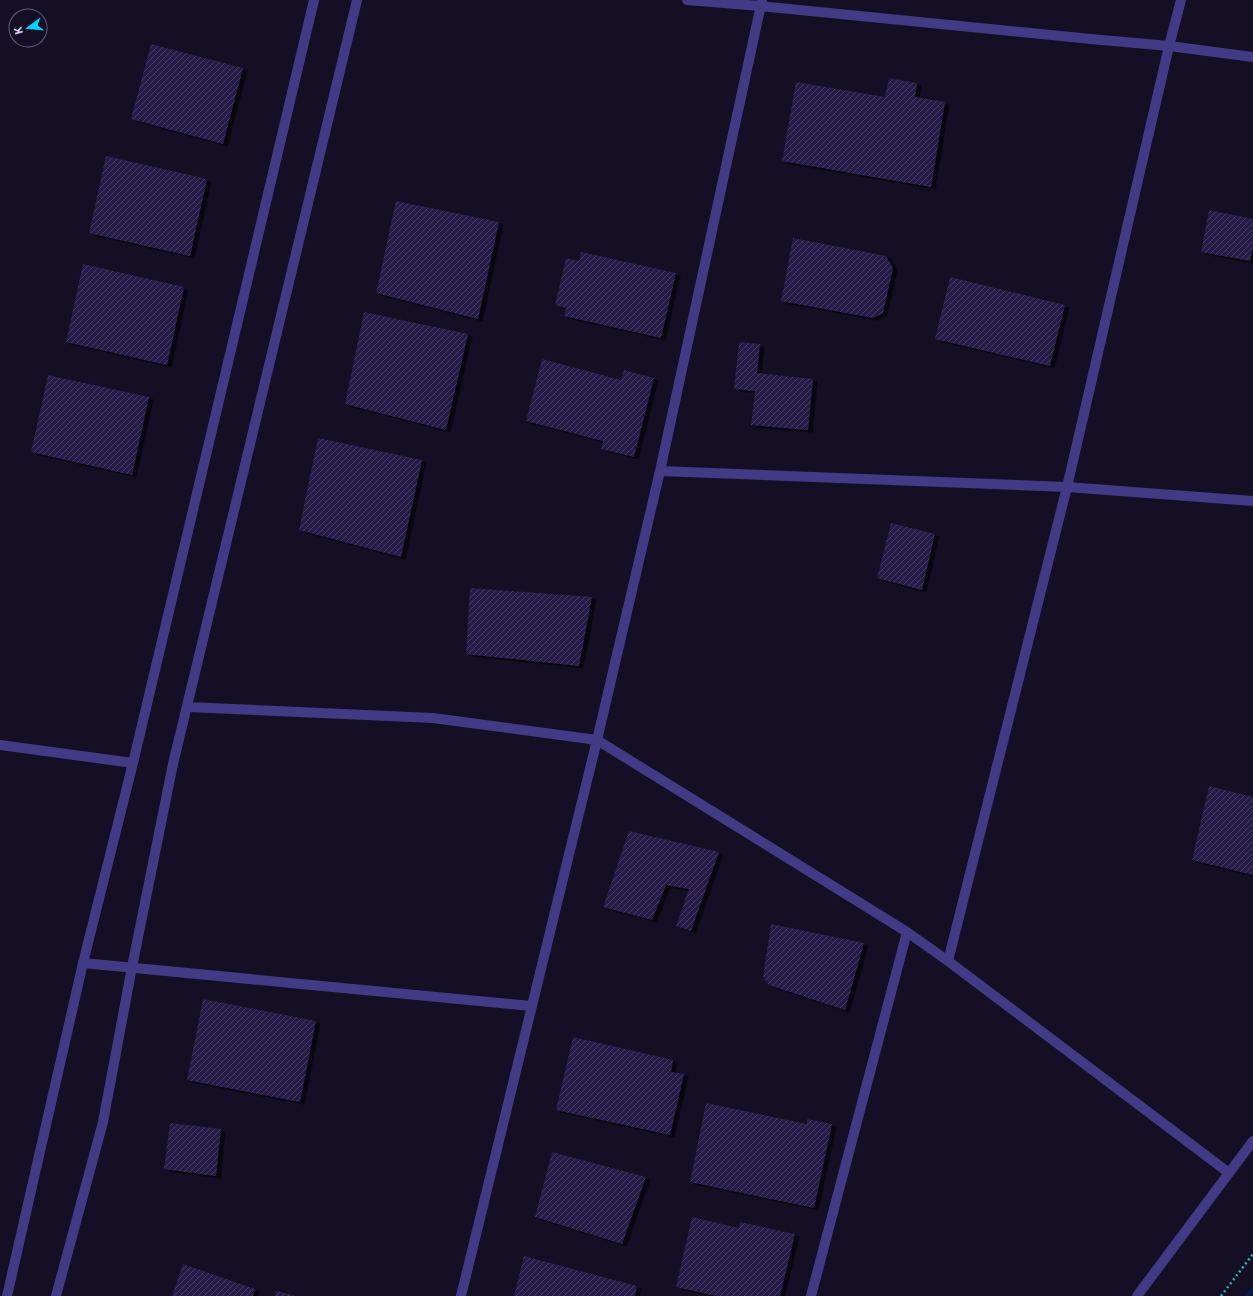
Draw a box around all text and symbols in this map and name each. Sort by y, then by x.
north arrow [8,8,48,48]
text: K [9,25,26,36]

